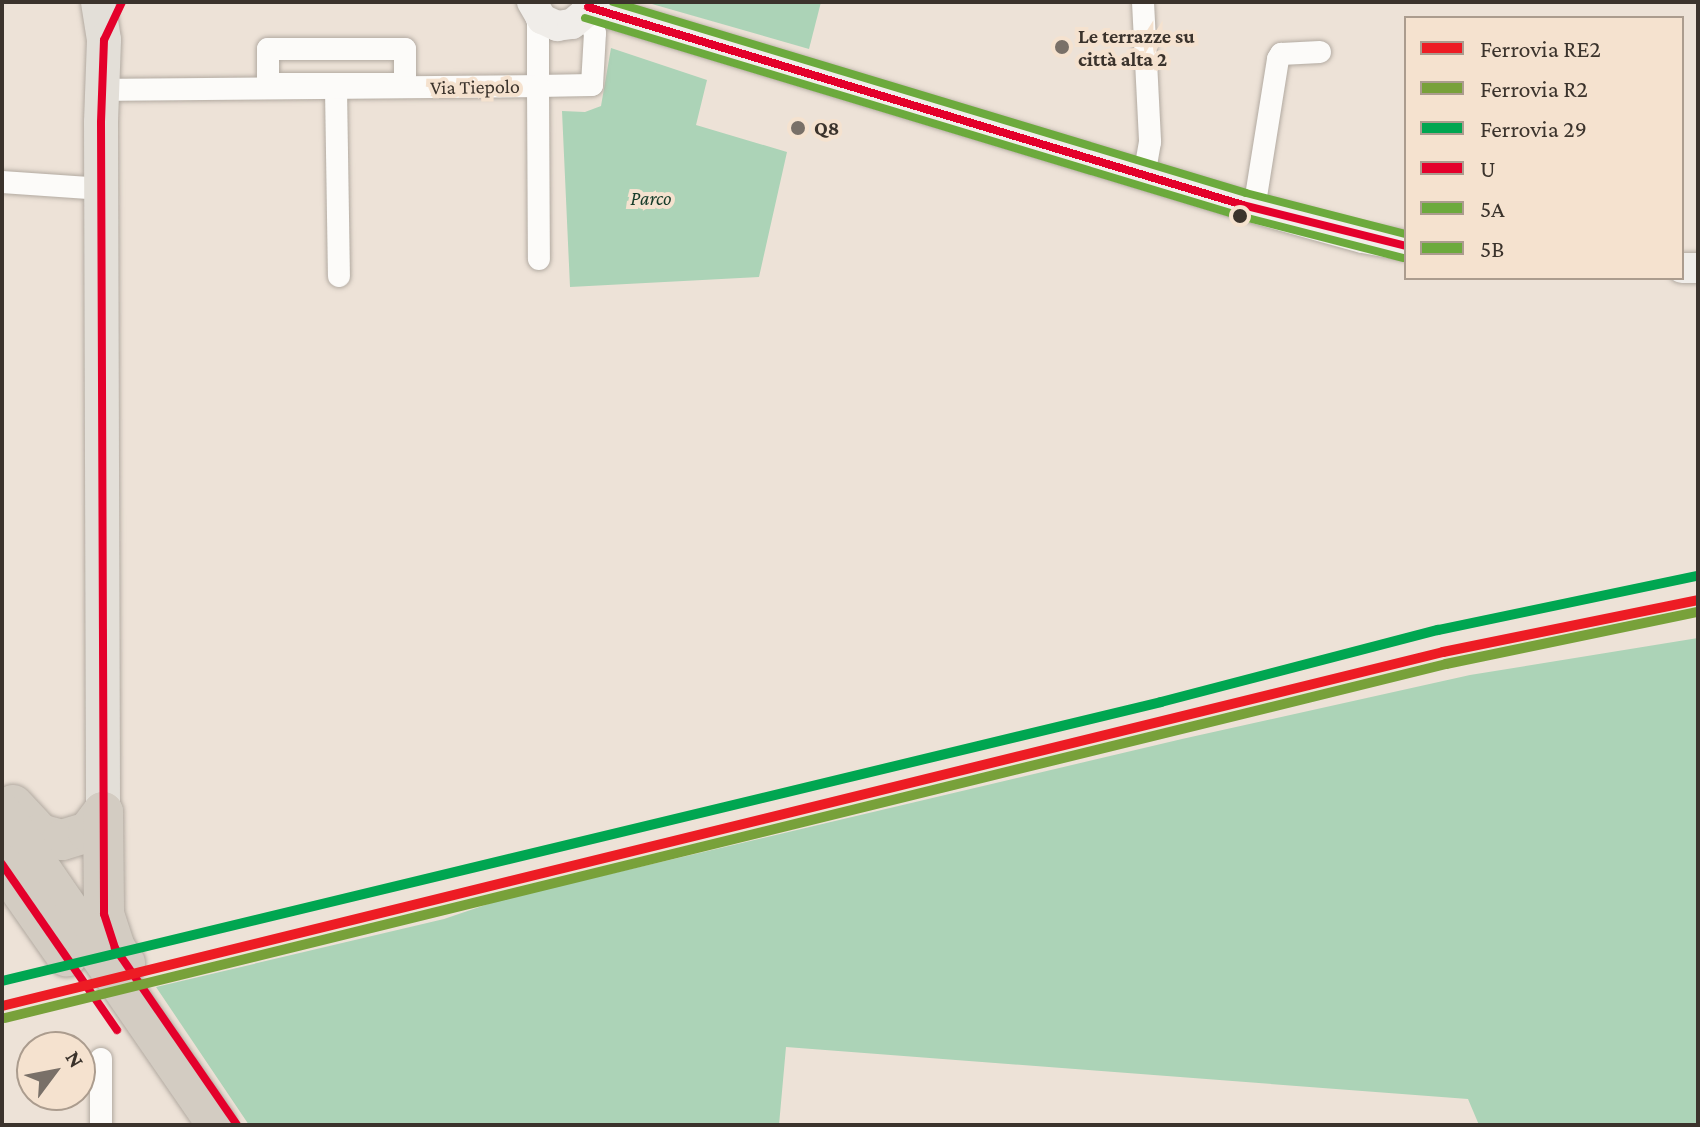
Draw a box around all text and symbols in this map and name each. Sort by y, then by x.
legend [1404,16,1684,280]
place label: Le terrazze su città alta 2 [1078,24,1195,71]
text: Ferrovia RE2 [1480,35,1601,62]
marker: Le terrazze su città alta 2 [1053,38,1071,56]
street label: Via Tiepolo [430,74,520,100]
text: Ferrovia R2 [1480,75,1588,102]
text: Ferrovia 29 [1480,115,1587,142]
place label: Q8 [814,116,839,140]
marker: Q8 [789,119,807,137]
text: U [1480,155,1496,182]
park label: Parco [630,186,672,210]
text: 5A [1480,195,1505,222]
unlabelled marker [1232,208,1248,224]
text: 5B [1480,235,1504,262]
north arrow [16,1031,96,1111]
text: N [61,1046,90,1072]

